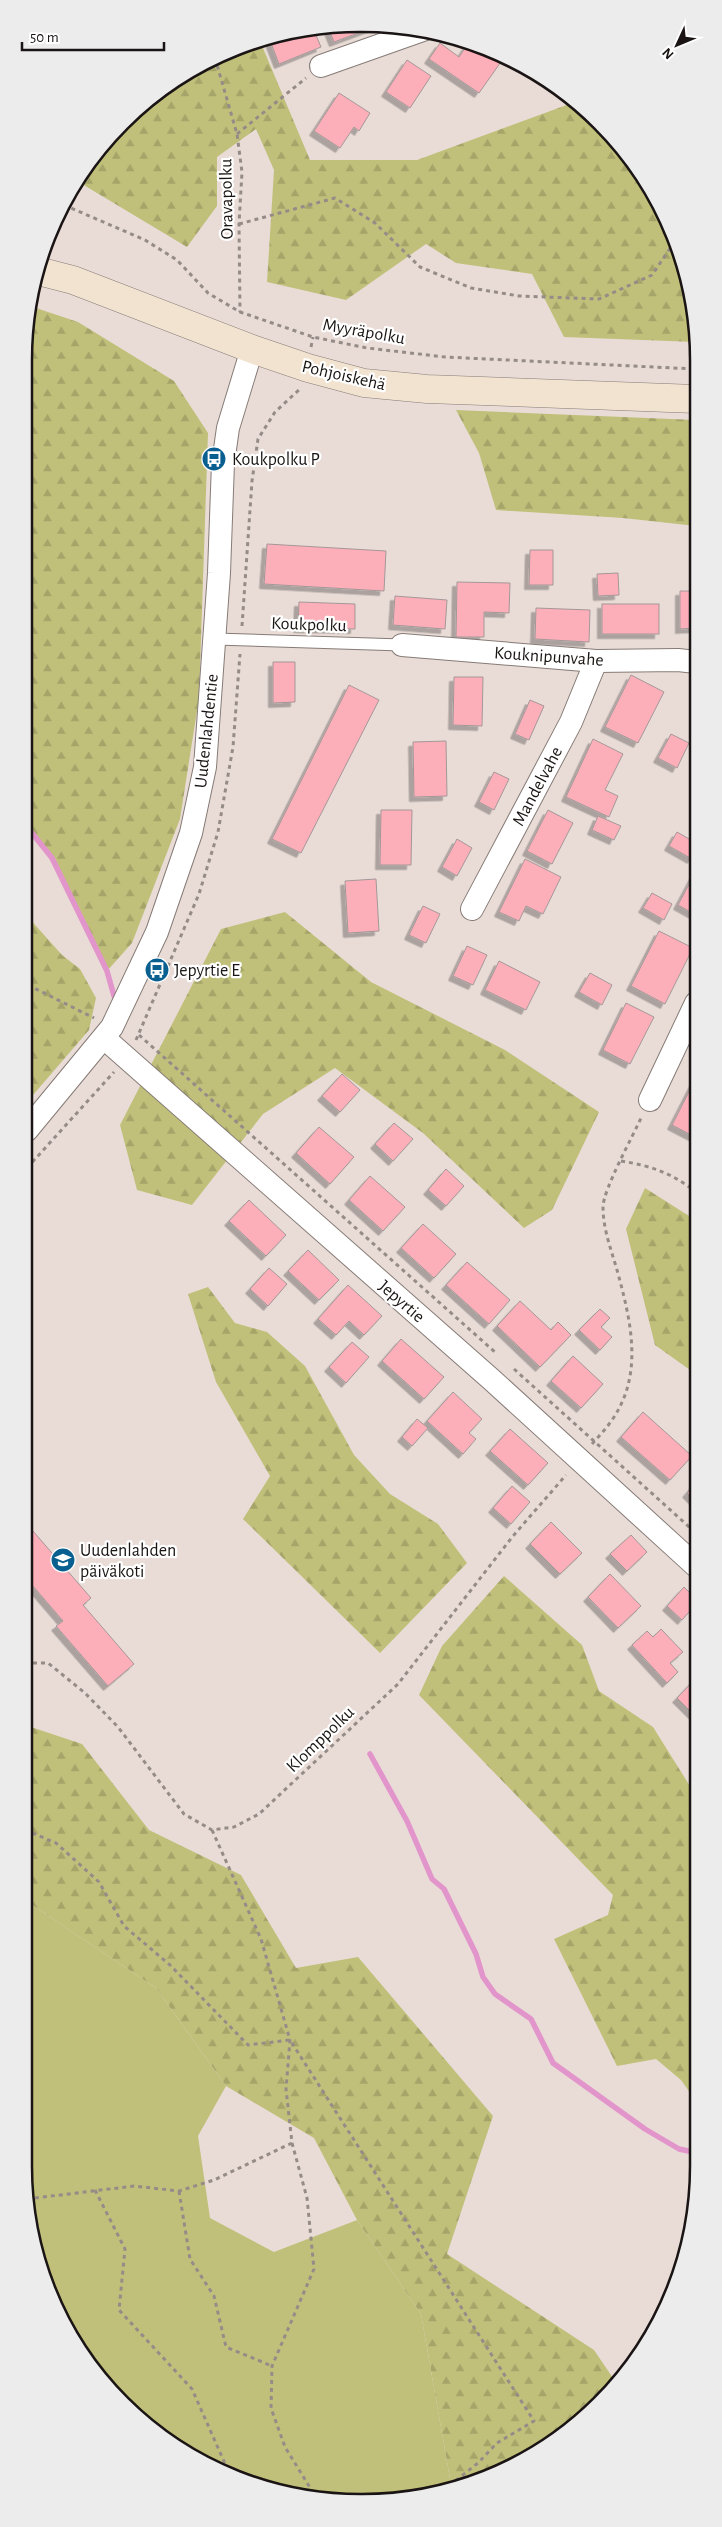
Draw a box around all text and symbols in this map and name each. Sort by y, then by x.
scale bar [22,20,165,52]
north arrow [652,20,702,70]
text: 50 m [30,30,59,45]
text: N [660,45,677,62]
street label: Oravapolku [217,159,237,239]
street label: Myyräpolku [321,316,406,348]
street label: Pohjoiskehä [300,358,387,394]
bus stop icon: Koukpolku P [201,446,227,472]
place label: Koukpolku P [232,451,320,469]
street label: Koukpolku [271,615,347,635]
street label: Kouknipunvahe [494,644,604,670]
street label: Uudenlahdentie [192,673,222,789]
street label: Mandelvahe [510,744,566,829]
bus stop icon: Jepyrtie E [144,957,170,983]
place label: Jepyrtie E [174,962,240,980]
street label: Jepyrtie [375,1277,428,1326]
place label: Uudenlahden päiväkoti [80,1542,176,1581]
school or university icon: Uudenlahden päiväkoti [50,1547,76,1573]
street label: Klomppolku [283,1703,358,1776]

